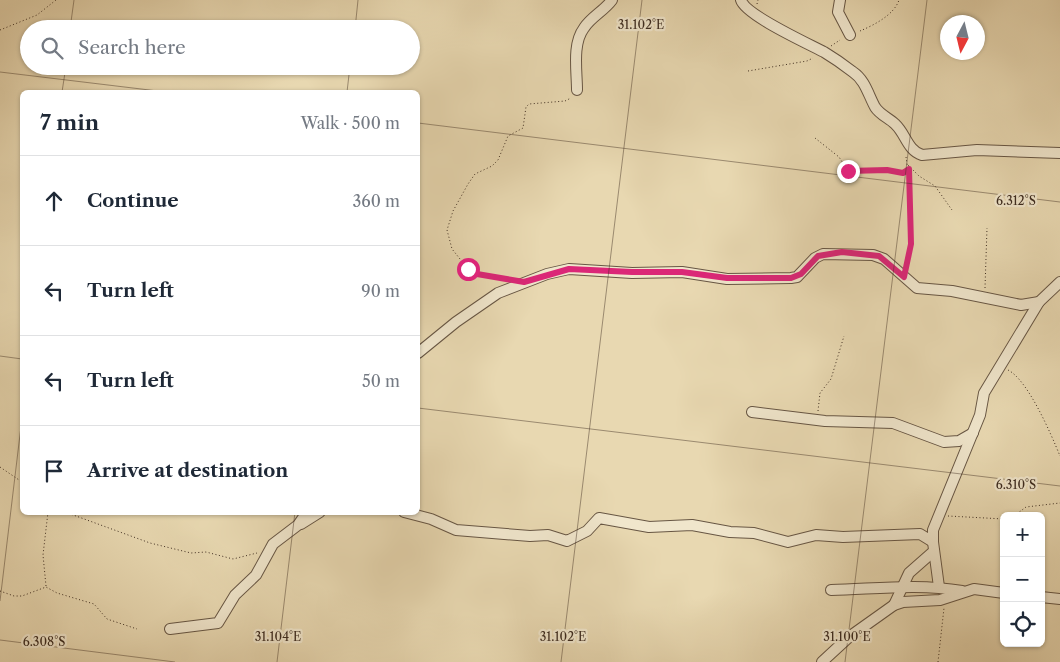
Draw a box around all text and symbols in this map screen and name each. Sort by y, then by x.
north arrow [940,15,985,60]
text: 31.102°E [618,17,664,32]
search box [20,20,420,75]
icon: search [38,34,66,62]
text: Search here [78,36,186,59]
text: 7 min [40,110,99,135]
text: Walk · 500 m [301,113,400,133]
route end [837,160,860,183]
icon: ahead [40,187,68,215]
text: Continue [87,189,179,212]
text: 360 m [353,191,400,211]
text: 6.312°S [996,193,1036,208]
route start [457,258,480,281]
icon: left [40,277,68,305]
text: Turn left [87,279,174,302]
text: 90 m [361,281,400,301]
icon: left [40,367,68,395]
text: Turn left [87,369,174,392]
text: 50 m [362,371,400,391]
icon: arrive [40,457,68,485]
text: Arrive at destination [87,459,288,482]
text: 6.310°S [996,477,1036,492]
map controls [1000,512,1045,647]
button: + [1000,512,1045,557]
button: − [1000,557,1045,602]
button: locate [1000,602,1045,647]
text: 31.104°E [255,629,301,644]
text: 31.102°E [540,629,586,644]
text: 31.100°E [823,629,871,644]
text: 6.308°S [23,634,65,649]

